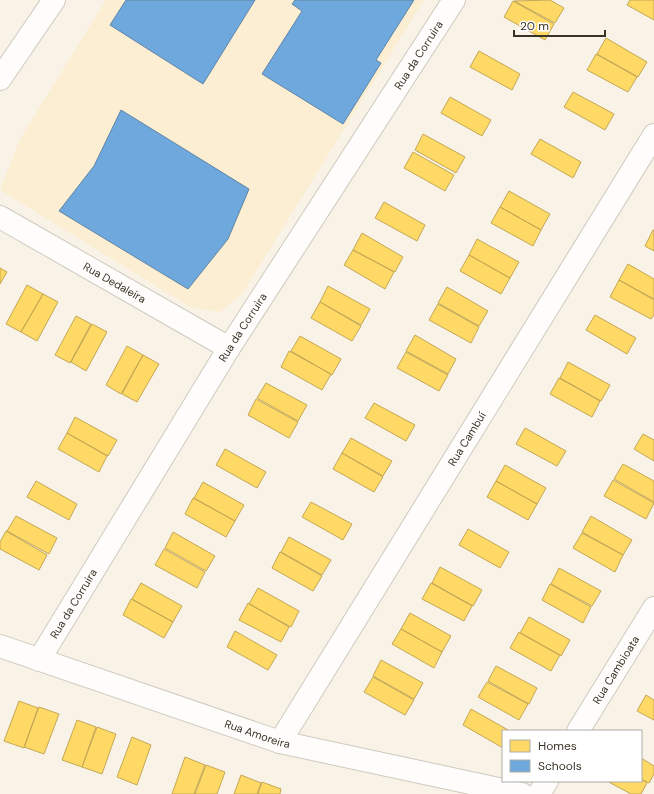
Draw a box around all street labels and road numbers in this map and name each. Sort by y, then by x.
street label: Rua da Corruira [391,18,446,92]
street label: Rua Dedaleira [81,259,148,306]
street label: Rua da Corruira [215,290,270,364]
street label: Rua Cambuí [445,409,489,469]
street label: Rua da Corruira [47,566,100,641]
street label: Rua Cambioata [589,633,642,706]
street label: Rua Amoreira [223,717,291,751]

